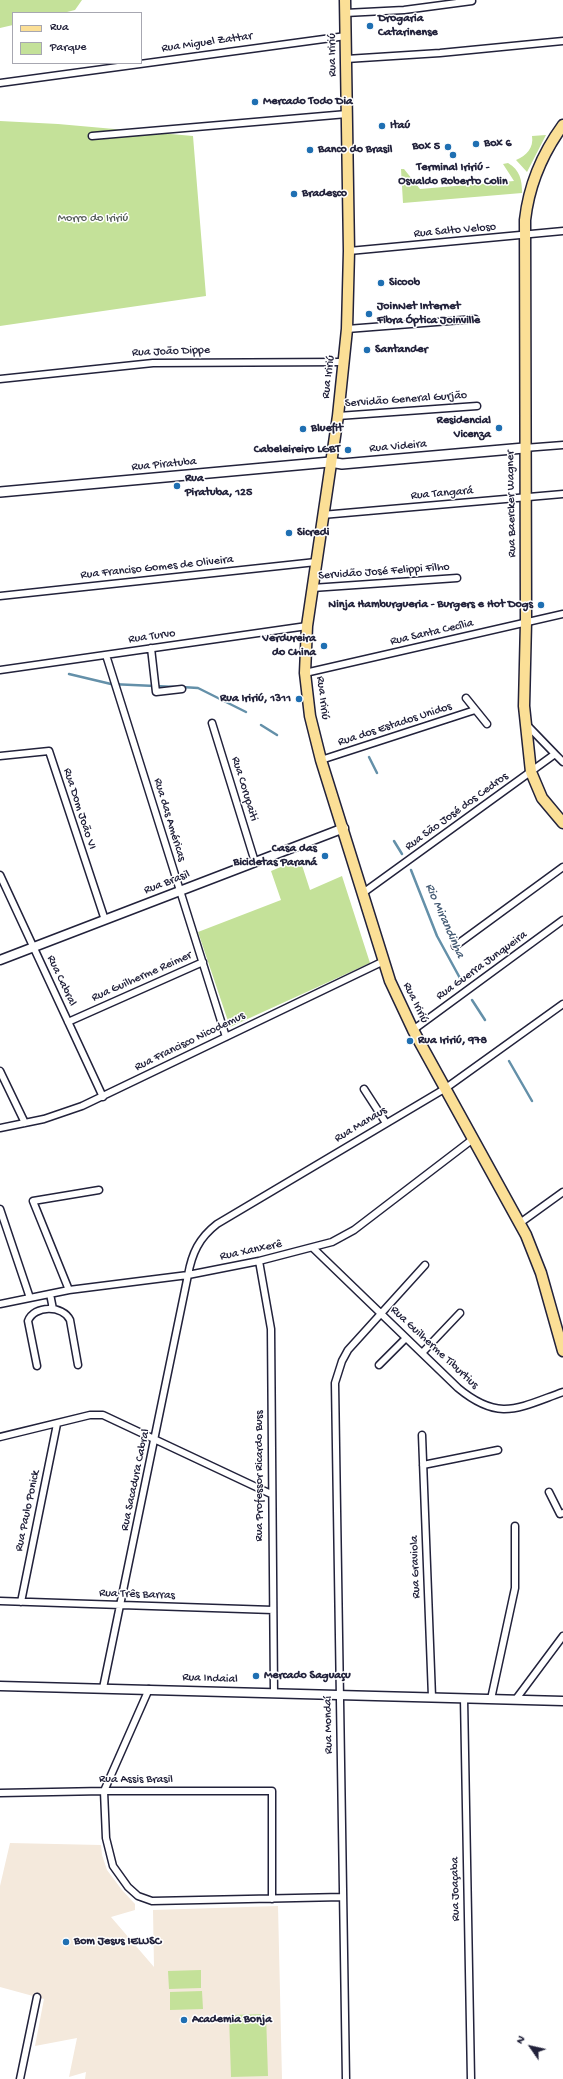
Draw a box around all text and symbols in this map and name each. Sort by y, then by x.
legend [12,12,142,64]
place label: Drogaria Catarinense [378,12,438,40]
text: Rua [50,21,69,35]
marker: Drogaria Catarinense [365,21,375,31]
street label: Rua Miguel Zattar [161,29,253,57]
street label: Rua Iririú [325,33,341,77]
text: Parque [50,41,87,55]
place label: Mercado Todo Dia [263,95,353,109]
marker: Mercado Todo Dia [250,97,260,107]
place label: Itaú [390,119,410,133]
marker: Itaú [377,121,387,131]
place label: Box 6 [484,137,512,151]
marker: Box 6 [471,139,481,149]
place label: Box 5 [412,140,440,154]
marker: Box 5 [443,142,453,152]
place label: Banco do Brasil [318,143,392,157]
marker: Banco do Brasil [305,145,315,155]
marker: Terminal Iririú - Osvaldo Roberto Colin [448,150,458,160]
place label: Terminal Iririú - Osvaldo Roberto Colin [398,161,508,189]
place label: Bradesco [302,187,347,201]
marker: Bradesco [289,189,299,199]
park label: Morro do Iririú [58,212,128,226]
street label: Rua Salto Veloso [413,220,497,242]
place label: Sicoob [389,276,420,290]
marker: Sicoob [376,278,386,288]
place label: JoinNet Internet Fibra Óptica Joinville [377,300,480,328]
marker: JoinNet Internet Fibra Óptica Joinville [364,309,374,319]
street label: Rua João Dippe [132,343,210,361]
place label: Santander [375,343,428,357]
marker: Santander [362,345,372,355]
street label: Rua Iririú [319,354,339,400]
street label: Servidão General Gurjão [344,389,468,411]
place label: Residencial Vicenza [437,414,491,442]
place label: Bluefit [311,422,343,436]
marker: Residencial Vicenza [494,423,504,433]
marker: Bluefit [298,424,308,434]
street label: Rua Videira [369,437,427,457]
place label: Cabeleireiro LGBT [254,443,340,457]
marker: Cabeleireiro LGBT [343,445,353,455]
street label: Rua Baercker Wagner [504,450,520,558]
street label: Rua Piratuba [131,455,197,475]
place label: Rua Piratuba, 125 [185,472,252,500]
marker: Rua Piratuba, 125 [172,481,182,491]
street label: Rua Tangará [410,484,474,504]
place label: Sicredi [297,526,329,540]
marker: Sicredi [284,528,294,538]
street label: Rua Franciso Gomes de Oliveira [80,553,234,583]
street label: Servidão José Felippi Filho [318,560,450,584]
place label: Ninja Hamburgueria - Burgers e Hot Dogs [328,598,533,612]
marker: Ninja Hamburgueria - Burgers e Hot Dogs [536,600,546,610]
street label: Rua Santa Cecília [389,616,475,650]
street label: Rua Turvo [128,627,176,647]
place label: Verdureira do China [262,632,316,660]
marker: Verdureira do China [319,641,329,651]
street label: Rua Iririú [312,675,332,721]
place label: Rua Iririú, 1311 [220,692,291,706]
marker: Rua Iririú, 1311 [294,694,304,704]
street label: Rua dos Estados Unidos [336,700,454,750]
street label: Rua Corupaiti [227,755,261,823]
street label: Rua Dom João VI [59,766,99,852]
street label: Rua São José dos Cedros [403,770,511,854]
street label: Rua das Américas [150,777,188,863]
place label: Casa das Bicicletas Paraná [233,842,317,870]
marker: Casa das Bicicletas Paraná [320,851,330,861]
street label: Rua Brasil [142,868,192,898]
water label: Rio Mirandinha [421,881,467,961]
street label: Rua Guerra Junqueira [434,928,530,1004]
street label: Rua Guilherme Reimer [90,948,194,1006]
street label: Rua Cabral [43,953,79,1009]
street label: Rua Iririú [399,980,431,1026]
street label: Rua Francisco Nicodemus [132,1009,248,1075]
place label: Rua Iririú, 978 [418,1034,487,1048]
marker: Rua Iririú, 978 [405,1036,415,1046]
street label: Rua Manaus [332,1104,390,1146]
street label: Rua Xanxerê [219,1237,283,1265]
street label: Rua Guilherme Tiburtius [387,1303,481,1393]
street label: Rua Professor Ricardo Buss [253,1410,267,1542]
street label: Rua Sacadura Cabral [118,1428,154,1532]
street label: Rua Paulo Ponick [12,1469,44,1553]
street label: Rua Graviola [408,1535,424,1599]
street label: Rua Três Barras [99,1586,175,1604]
place label: Mercado Saguaçu [264,1669,351,1683]
street label: Rua Indaial [182,1671,238,1687]
marker: Mercado Saguaçu [251,1671,261,1681]
street label: Rua Mondaí [321,1696,337,1754]
street label: Rua Assis Brasil [99,1773,173,1787]
street label: Rua Joaçaba [448,1857,464,1921]
place label: Bom Jesus IELUSC [74,1935,161,1949]
marker: Bom Jesus IELUSC [61,1937,71,1947]
place label: Academia Bonja [192,2013,272,2027]
marker: Academia Bonja [179,2015,189,2025]
north arrow [511,2027,551,2067]
text: N [514,2034,528,2047]

